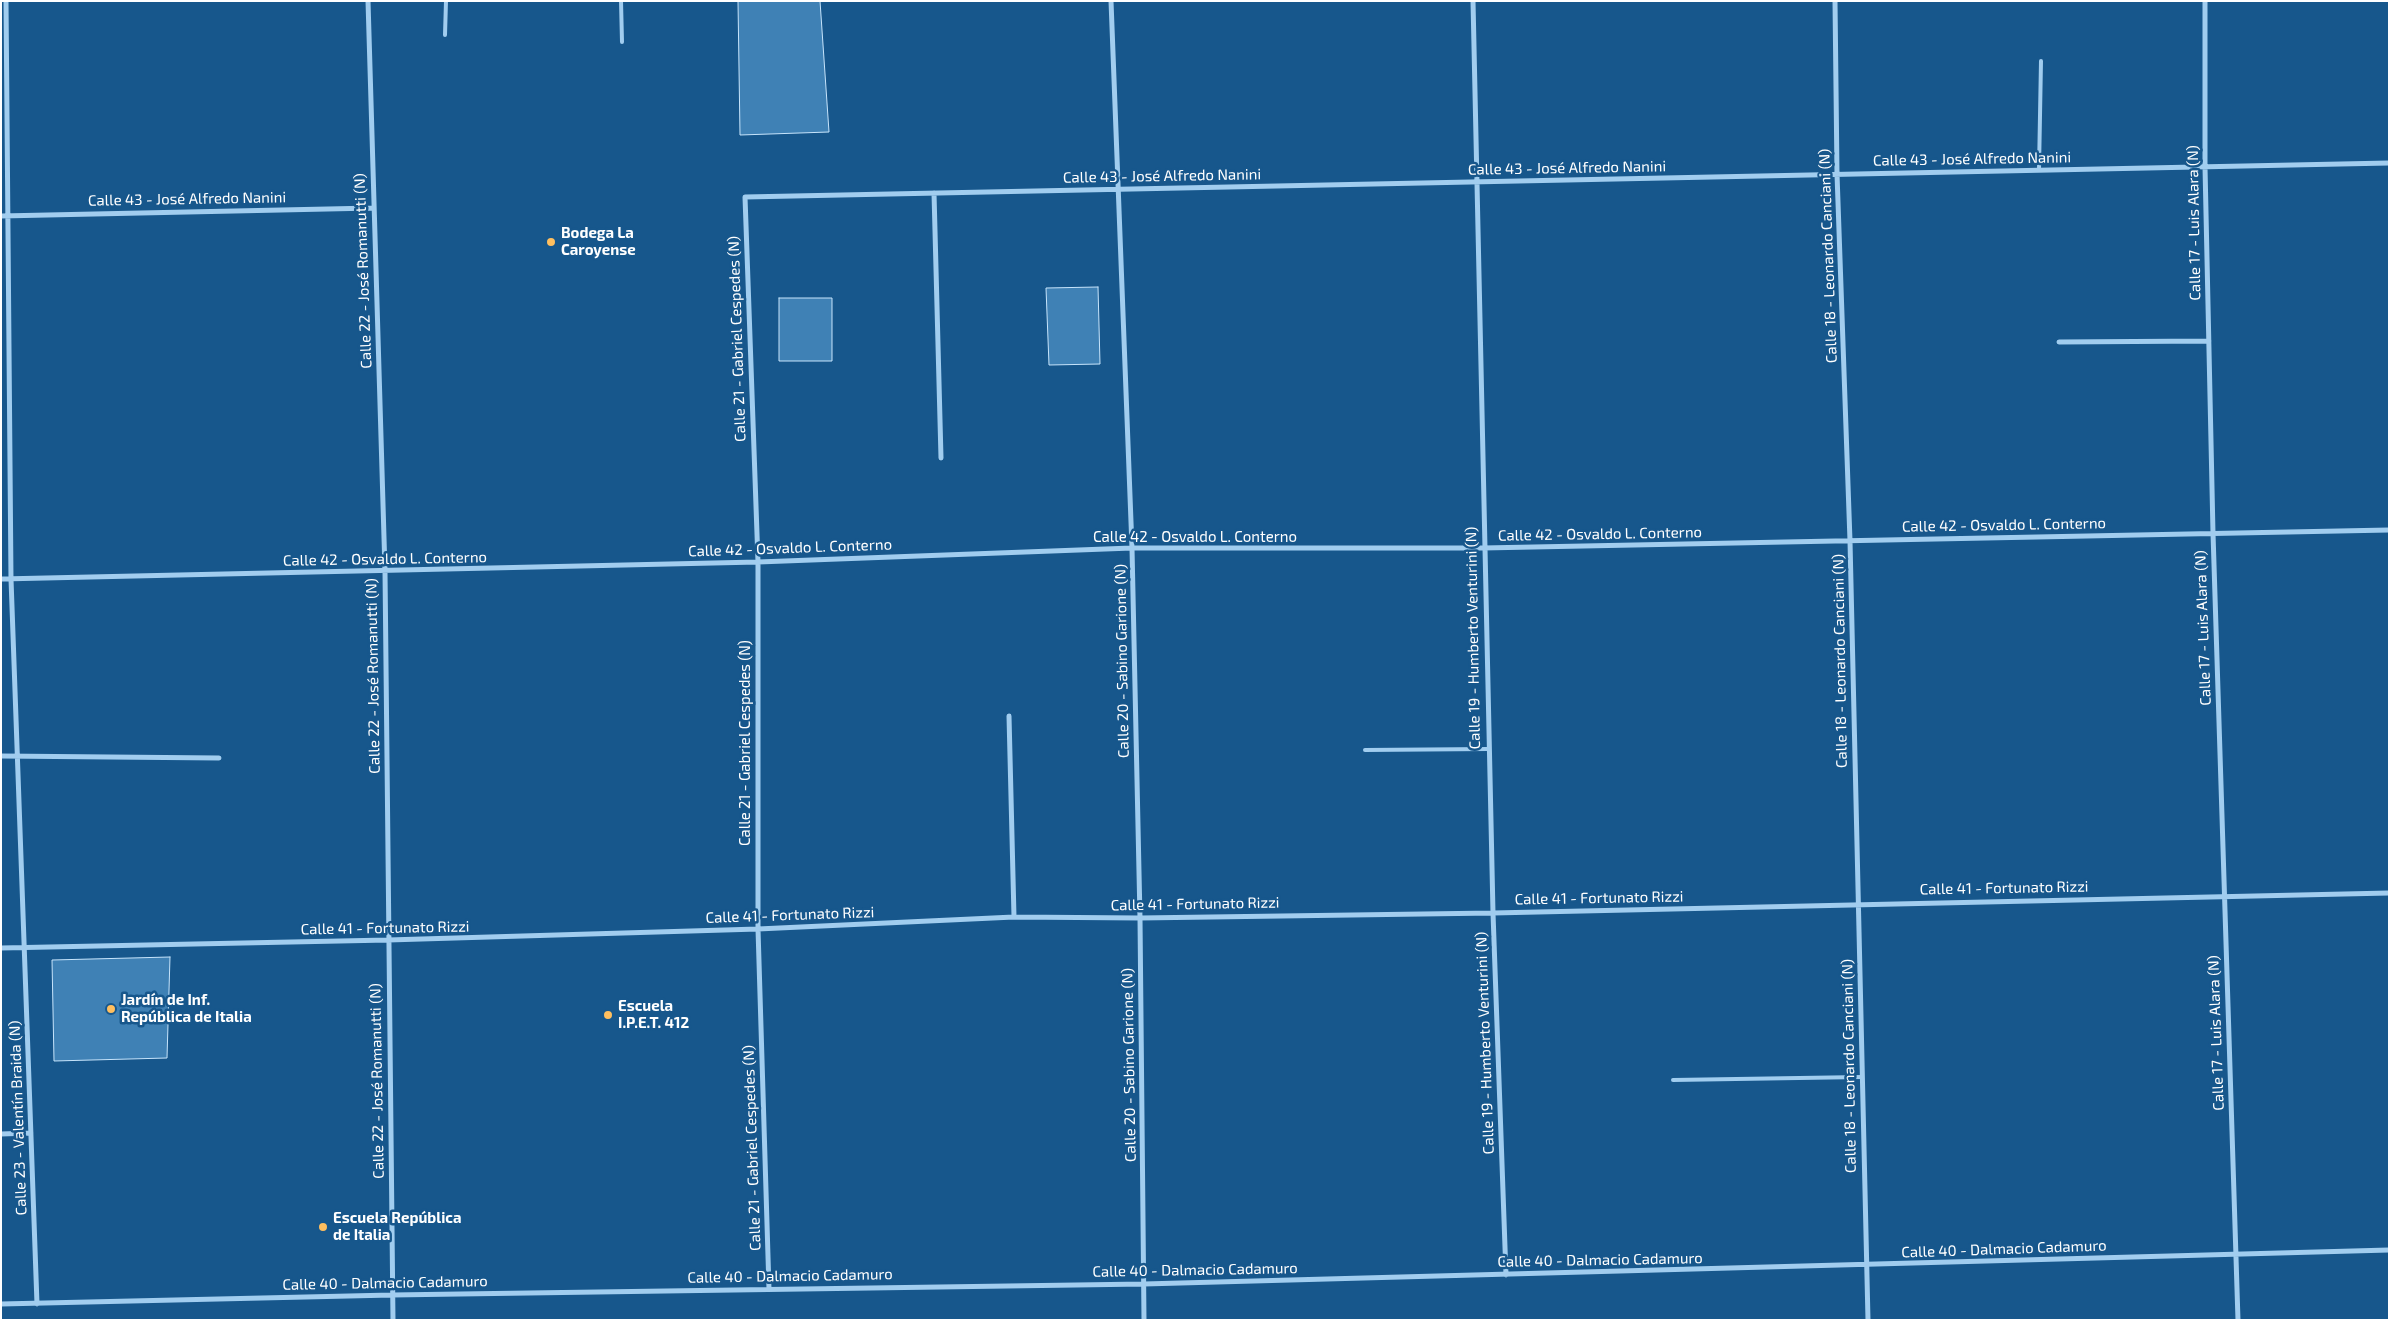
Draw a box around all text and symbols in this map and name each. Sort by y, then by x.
street label: Calle 17 - Luis Alara (N) [2184,145,2204,301]
street label: Calle 43 - José Alfredo Nanini [1873,148,2071,170]
street label: Calle 18 - Leonardo Canciani (N) [1815,149,1841,363]
street label: Calle 43 - José Alfredo Nanini [1468,157,1666,179]
street label: Calle 43 - José Alfredo Nanini [1063,165,1261,187]
street label: Calle 22 - José Romanutti (N) [351,173,375,369]
street label: Calle 43 - José Alfredo Nanini [88,188,286,210]
place label: Bodega La Caroyense [561,224,636,259]
marker: Bodega La Caroyense [545,236,557,248]
street label: Calle 21 - Gabriel Cespedes (N) [724,236,750,442]
street label: Calle 42 - Osvaldo L. Conterno [1902,514,2106,536]
street label: Calle 42 - Osvaldo L. Conterno [1498,523,1702,545]
street label: Calle 19 - Humberto Venturini (N) [1462,526,1484,750]
street label: Calle 42 - Osvaldo L. Conterno [1093,528,1297,546]
street label: Calle 42 - Osvaldo L. Conterno [688,535,892,561]
street label: Calle 42 - Osvaldo L. Conterno [283,548,487,570]
street label: Calle 17 - Luis Alara (N) [2191,550,2215,706]
street label: Calle 18 - Leonardo Canciani (N) [1829,554,1851,768]
street label: Calle 20 - Sabino Garione (N) [1111,564,1133,758]
street label: Calle 22 - José Romanutti (N) [362,578,384,774]
street label: Calle 21 - Gabriel Cespedes (N) [736,640,754,846]
street label: Calle 41 - Fortunato Rizzi [1919,878,2089,898]
street label: Calle 41 - Fortunato Rizzi [1514,888,1684,908]
street label: Calle 41 - Fortunato Rizzi [1110,894,1280,914]
street label: Calle 41 - Fortunato Rizzi [705,903,875,927]
street label: Calle 41 - Fortunato Rizzi [300,918,470,938]
street label: Calle 19 - Humberto Venturini (N) [1472,931,1498,1155]
street label: Calle 17 - Luis Alara (N) [2204,955,2228,1111]
street label: Calle 18 - Leonardo Canciani (N) [1838,959,1860,1173]
street label: Calle 20 - Sabino Garione (N) [1118,968,1140,1162]
street label: Calle 22 - José Romanutti (N) [366,983,388,1179]
place label: Jardín de Inf. República de Italia [121,991,252,1026]
place label: Escuela I.P.E.T. 412 [618,997,689,1032]
marker: Jardín de Inf. República de Italia [105,1003,117,1015]
marker: Escuela I.P.E.T. 412 [602,1009,614,1021]
street label: Calle 23 - Valentín Braida (N) [6,1020,30,1216]
street label: Calle 21 - Gabriel Cespedes (N) [739,1045,765,1251]
place label: Escuela República de Italia [333,1209,461,1244]
marker: Escuela República de Italia [317,1221,329,1233]
street label: Calle 40 - Dalmacio Cadamuro [1901,1236,2107,1262]
street label: Calle 40 - Dalmacio Cadamuro [1497,1249,1703,1271]
street label: Calle 40 - Dalmacio Cadamuro [1092,1259,1298,1281]
street label: Calle 40 - Dalmacio Cadamuro [687,1265,893,1287]
street label: Calle 40 - Dalmacio Cadamuro [282,1272,488,1294]

